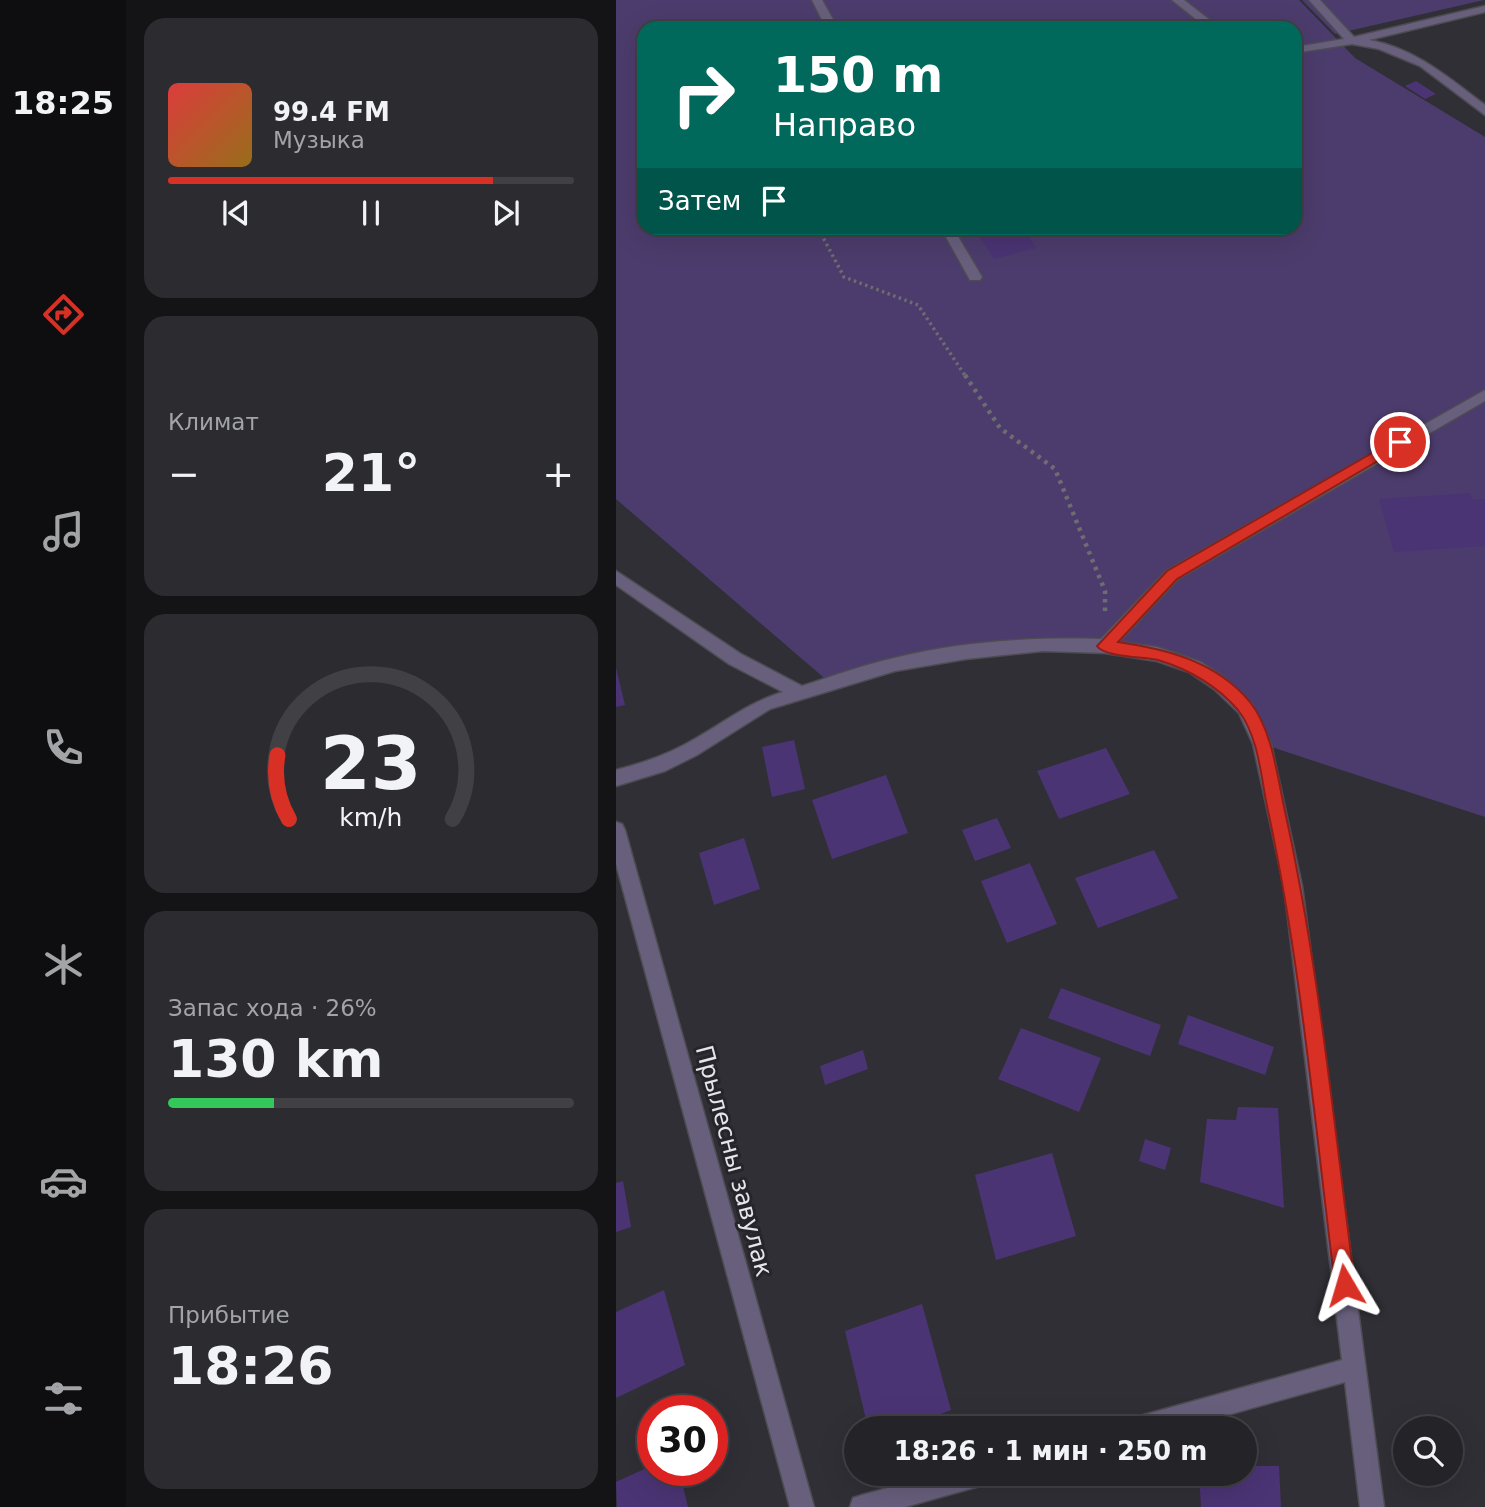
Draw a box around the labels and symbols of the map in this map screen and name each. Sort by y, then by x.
pin [1370,412,1430,472]
street label: Прылесны завулак [690,1042,778,1280]
position arrow [1308,1248,1382,1322]
speed limit sign: 30 [637,1395,728,1486]

